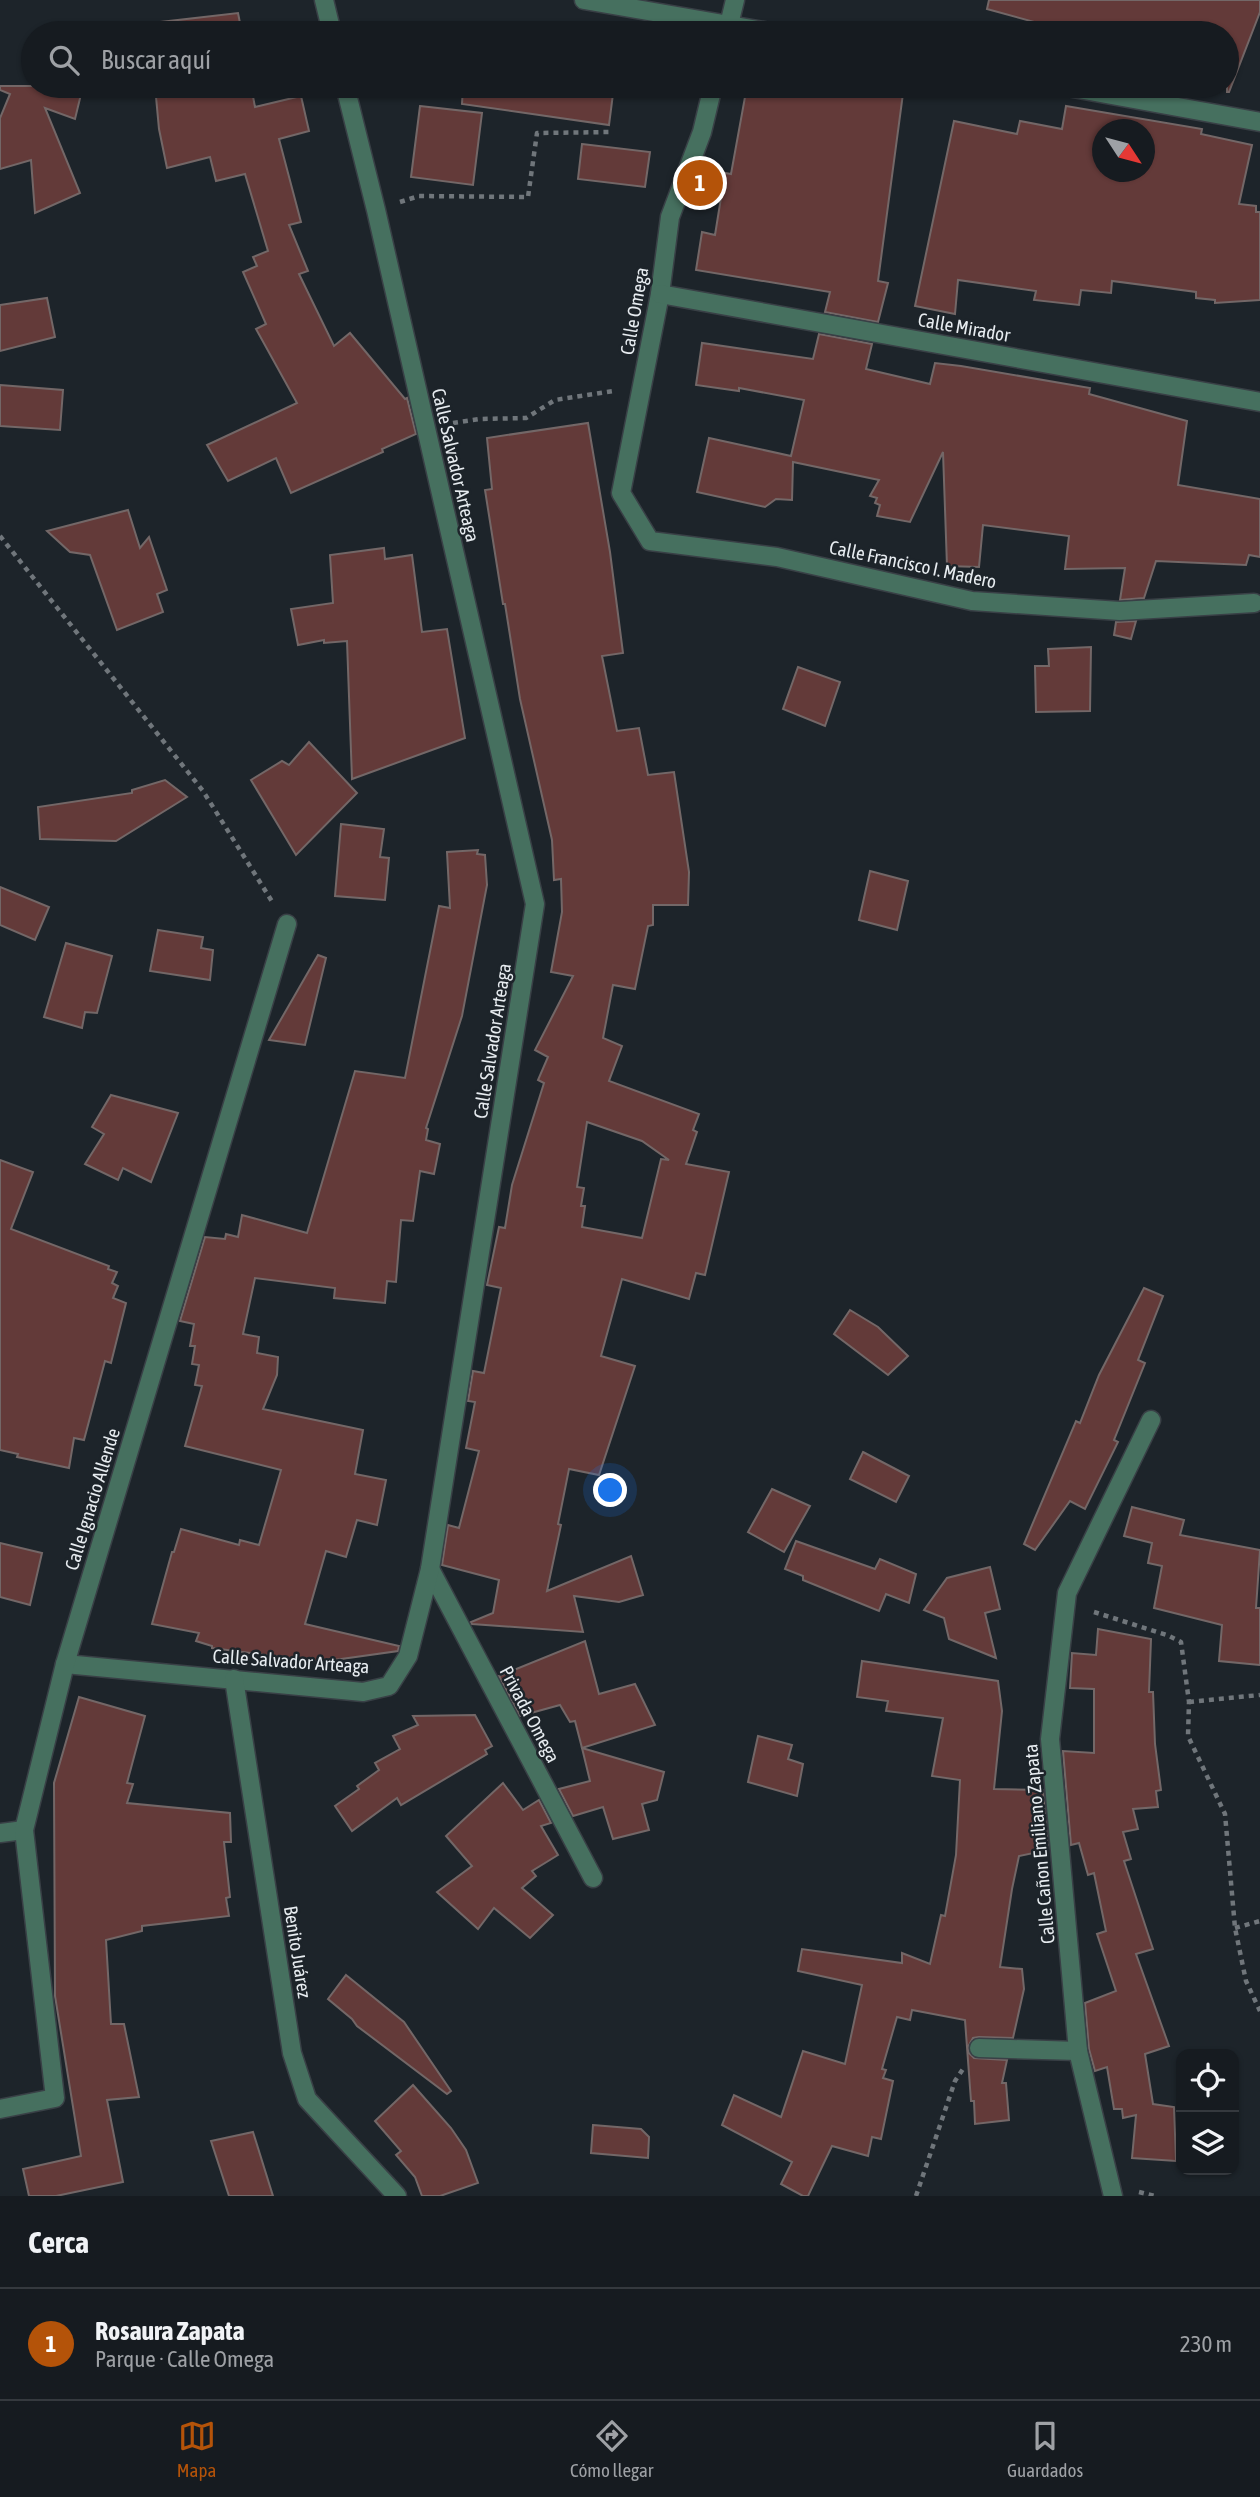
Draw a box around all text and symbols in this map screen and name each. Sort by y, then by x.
search box [21,21,1239,98]
icon: search [45,41,83,79]
text: Buscar aquí [101,45,211,75]
north arrow [1092,119,1155,182]
pin: 1 [677,157,723,209]
street label: Calle Omega [615,265,653,357]
street label: Calle Mirador [916,308,1012,346]
street label: Calle Salvador Arteaga [428,386,484,544]
street label: Calle Francisco I. Madero [827,536,999,592]
street label: Calle Salvador Arteaga [469,962,515,1120]
street label: Calle Ignacio Allende [60,1425,124,1573]
your location [593,1473,627,1507]
street label: Calle Salvador Arteaga [212,1645,370,1677]
street label: Privada Omega [495,1662,565,1766]
street label: Calle Cañon Emiliano Zapata [1019,1743,1059,1945]
street label: Benito Juárez [280,1904,316,2000]
map controls [1176,2049,1239,2175]
button: locate [1176,2049,1239,2112]
button: layers [1176,2112,1239,2175]
text: Cerca [28,2225,89,2259]
text: Rosaura Zapata [95,2316,245,2346]
text: 1 [46,2331,56,2357]
text: 230 m [1180,2331,1232,2357]
text: Parque · Calle Omega [95,2346,274,2372]
tab: Mapa [177,2417,216,2481]
tab: Cómo llegar [570,2417,653,2481]
tab: Guardados [1007,2417,1083,2481]

